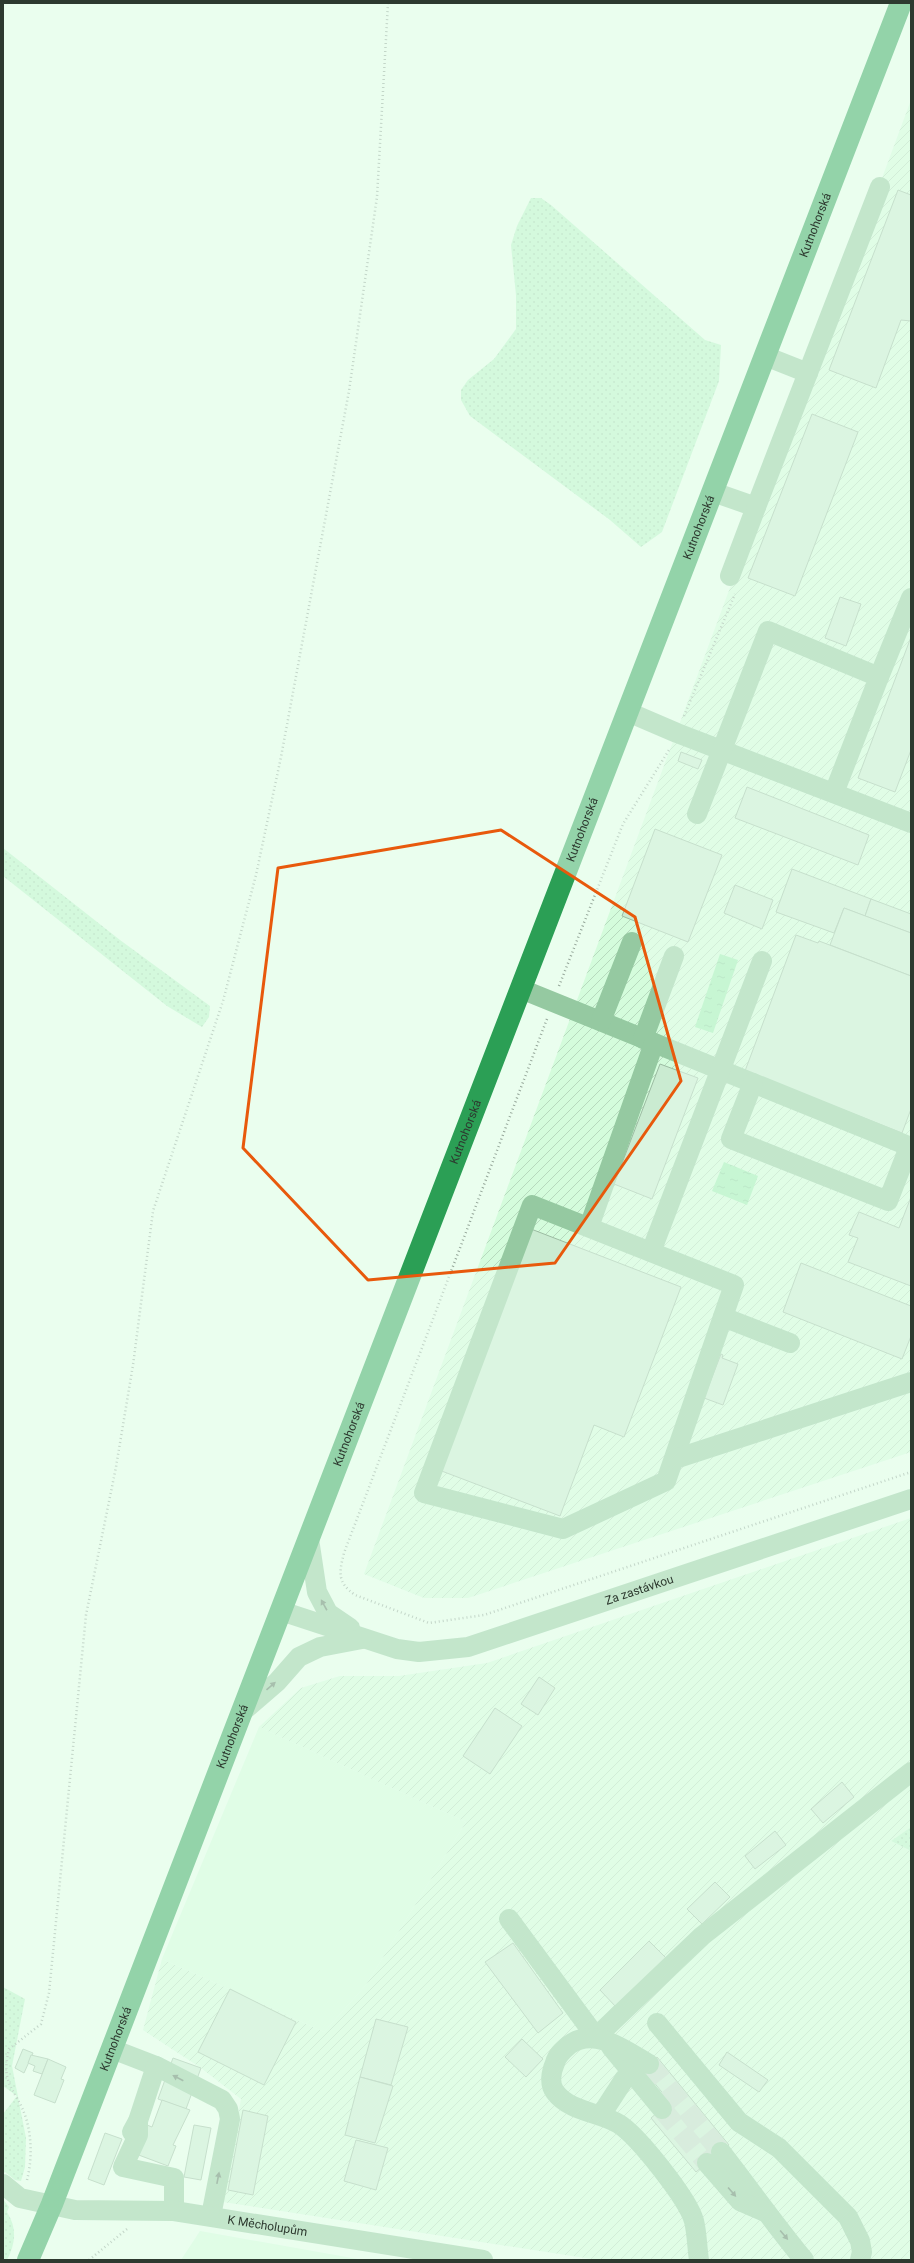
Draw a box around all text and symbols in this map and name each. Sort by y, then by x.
street label: Kutnohorská [797,191,834,259]
street label: Kutnohorská [680,493,717,561]
street label: Kutnohorská [563,795,601,864]
street label: Kutnohorská [447,1098,484,1166]
street label: Kutnohorská [330,1400,368,1468]
street label: Za zastávkou [603,1572,675,1608]
one-way arrow [321,1599,327,1611]
one-way arrow [266,1682,276,1691]
street label: Kutnohorská [214,1702,251,1771]
street label: Kutnohorská [97,2005,134,2073]
one-way arrow [173,2075,184,2081]
one-way arrow [216,2172,222,2184]
one-way arrow [727,2186,736,2197]
street label: K Měcholupům [227,2213,308,2239]
one-way arrow [779,2230,788,2241]

